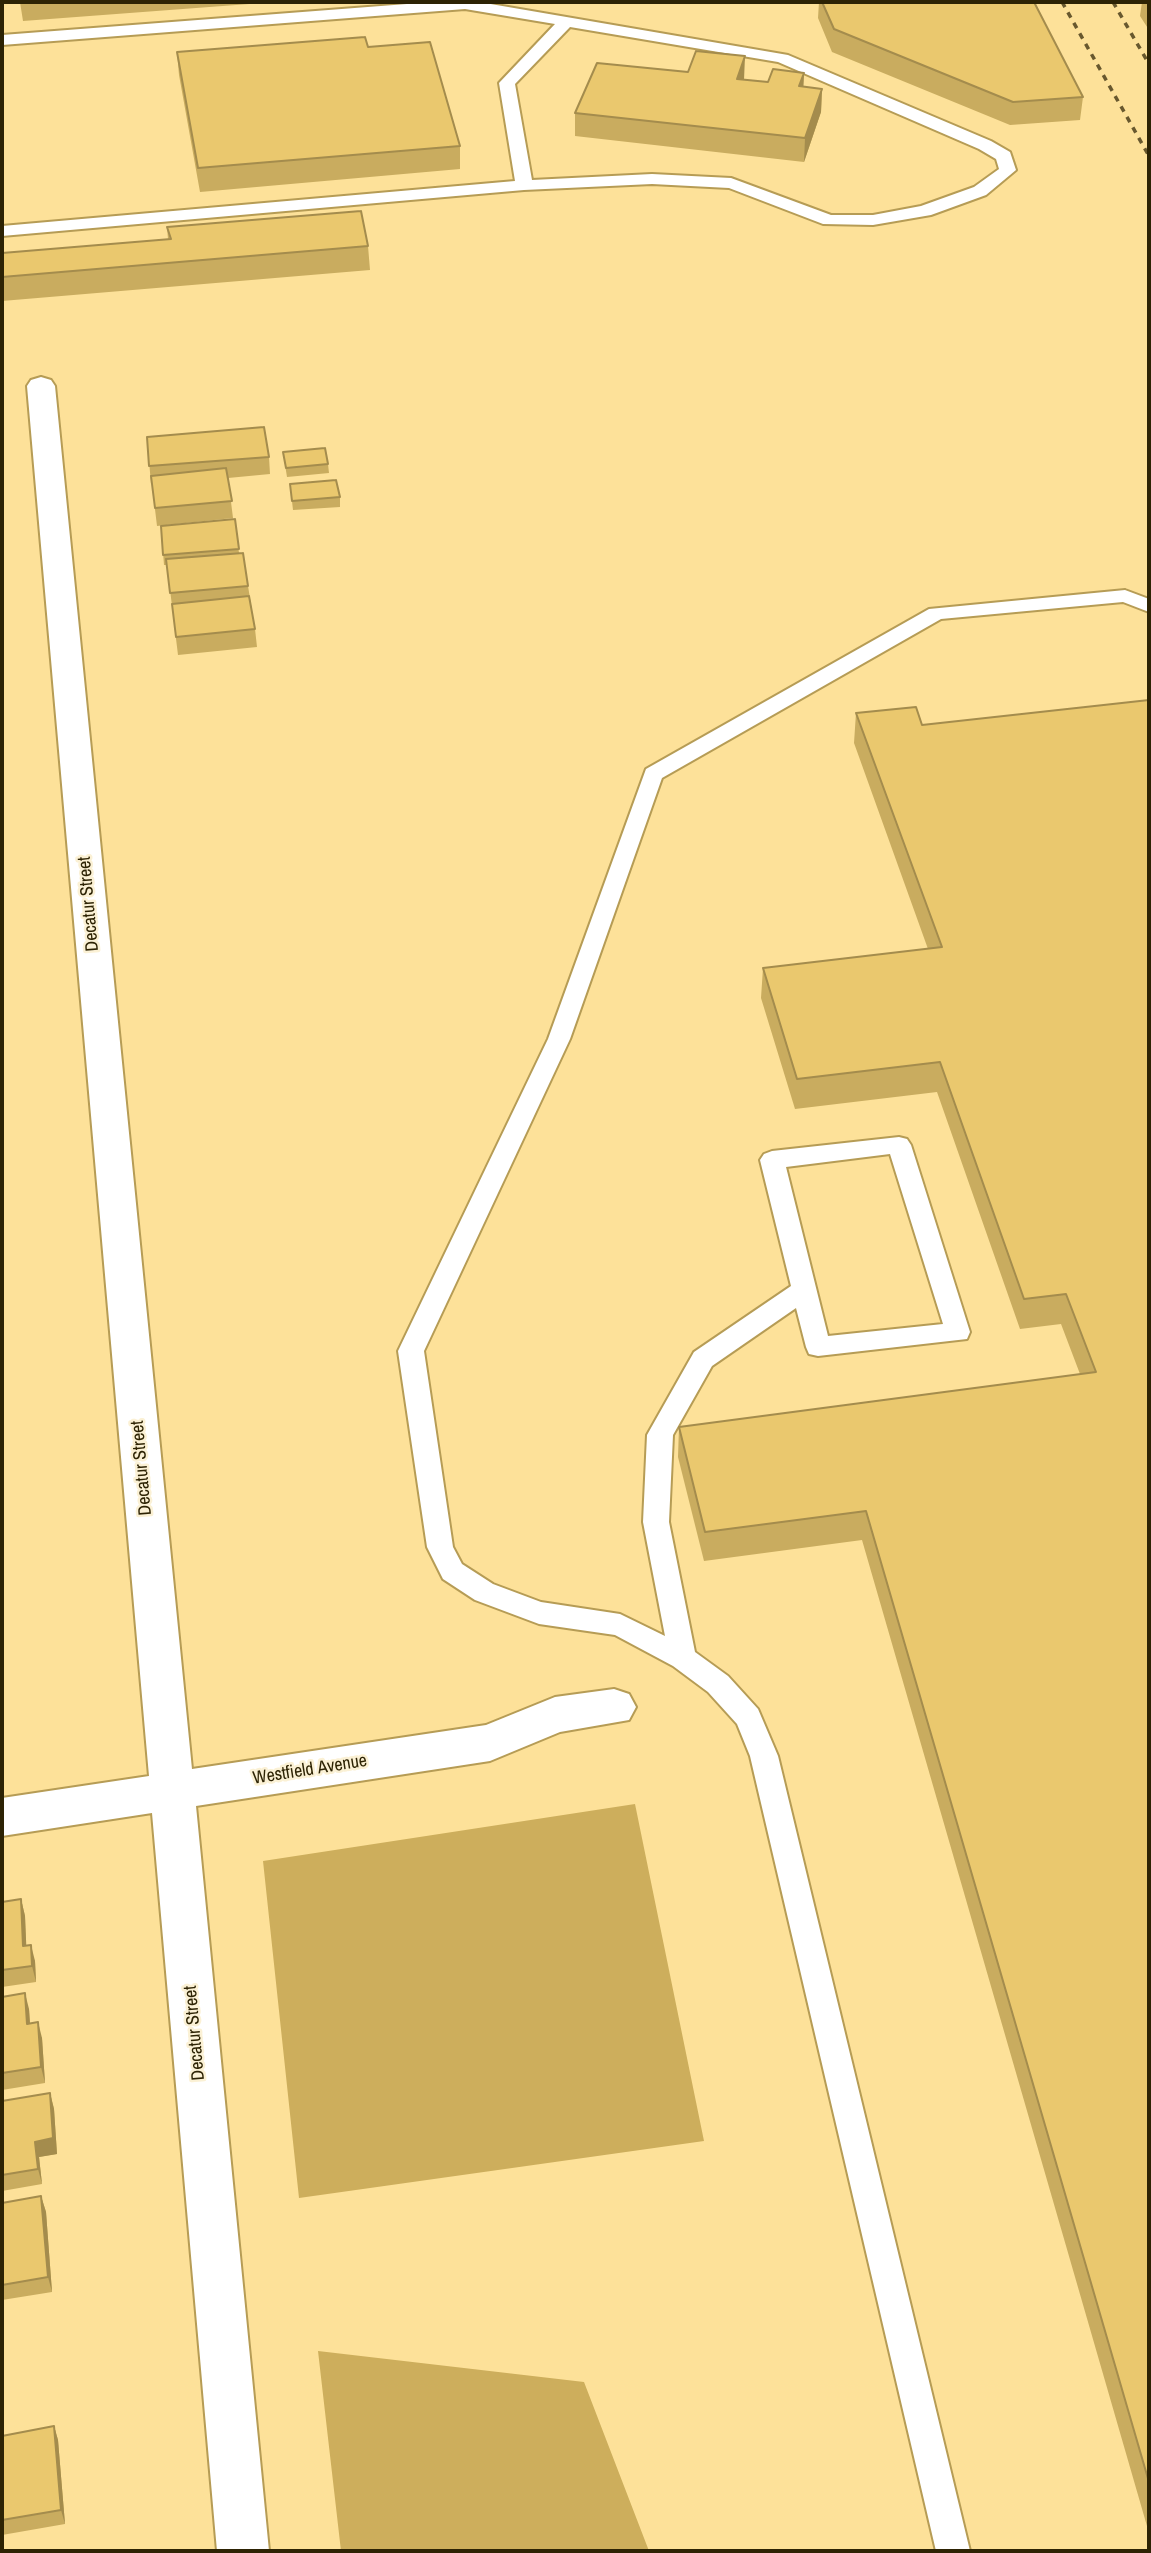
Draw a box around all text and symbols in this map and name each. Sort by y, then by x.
street label: Decatur Street [74,856,104,952]
street label: Decatur Street [127,1420,157,1516]
street label: Westfield Avenue [251,1750,369,1790]
street label: Decatur Street [180,1985,210,2081]

